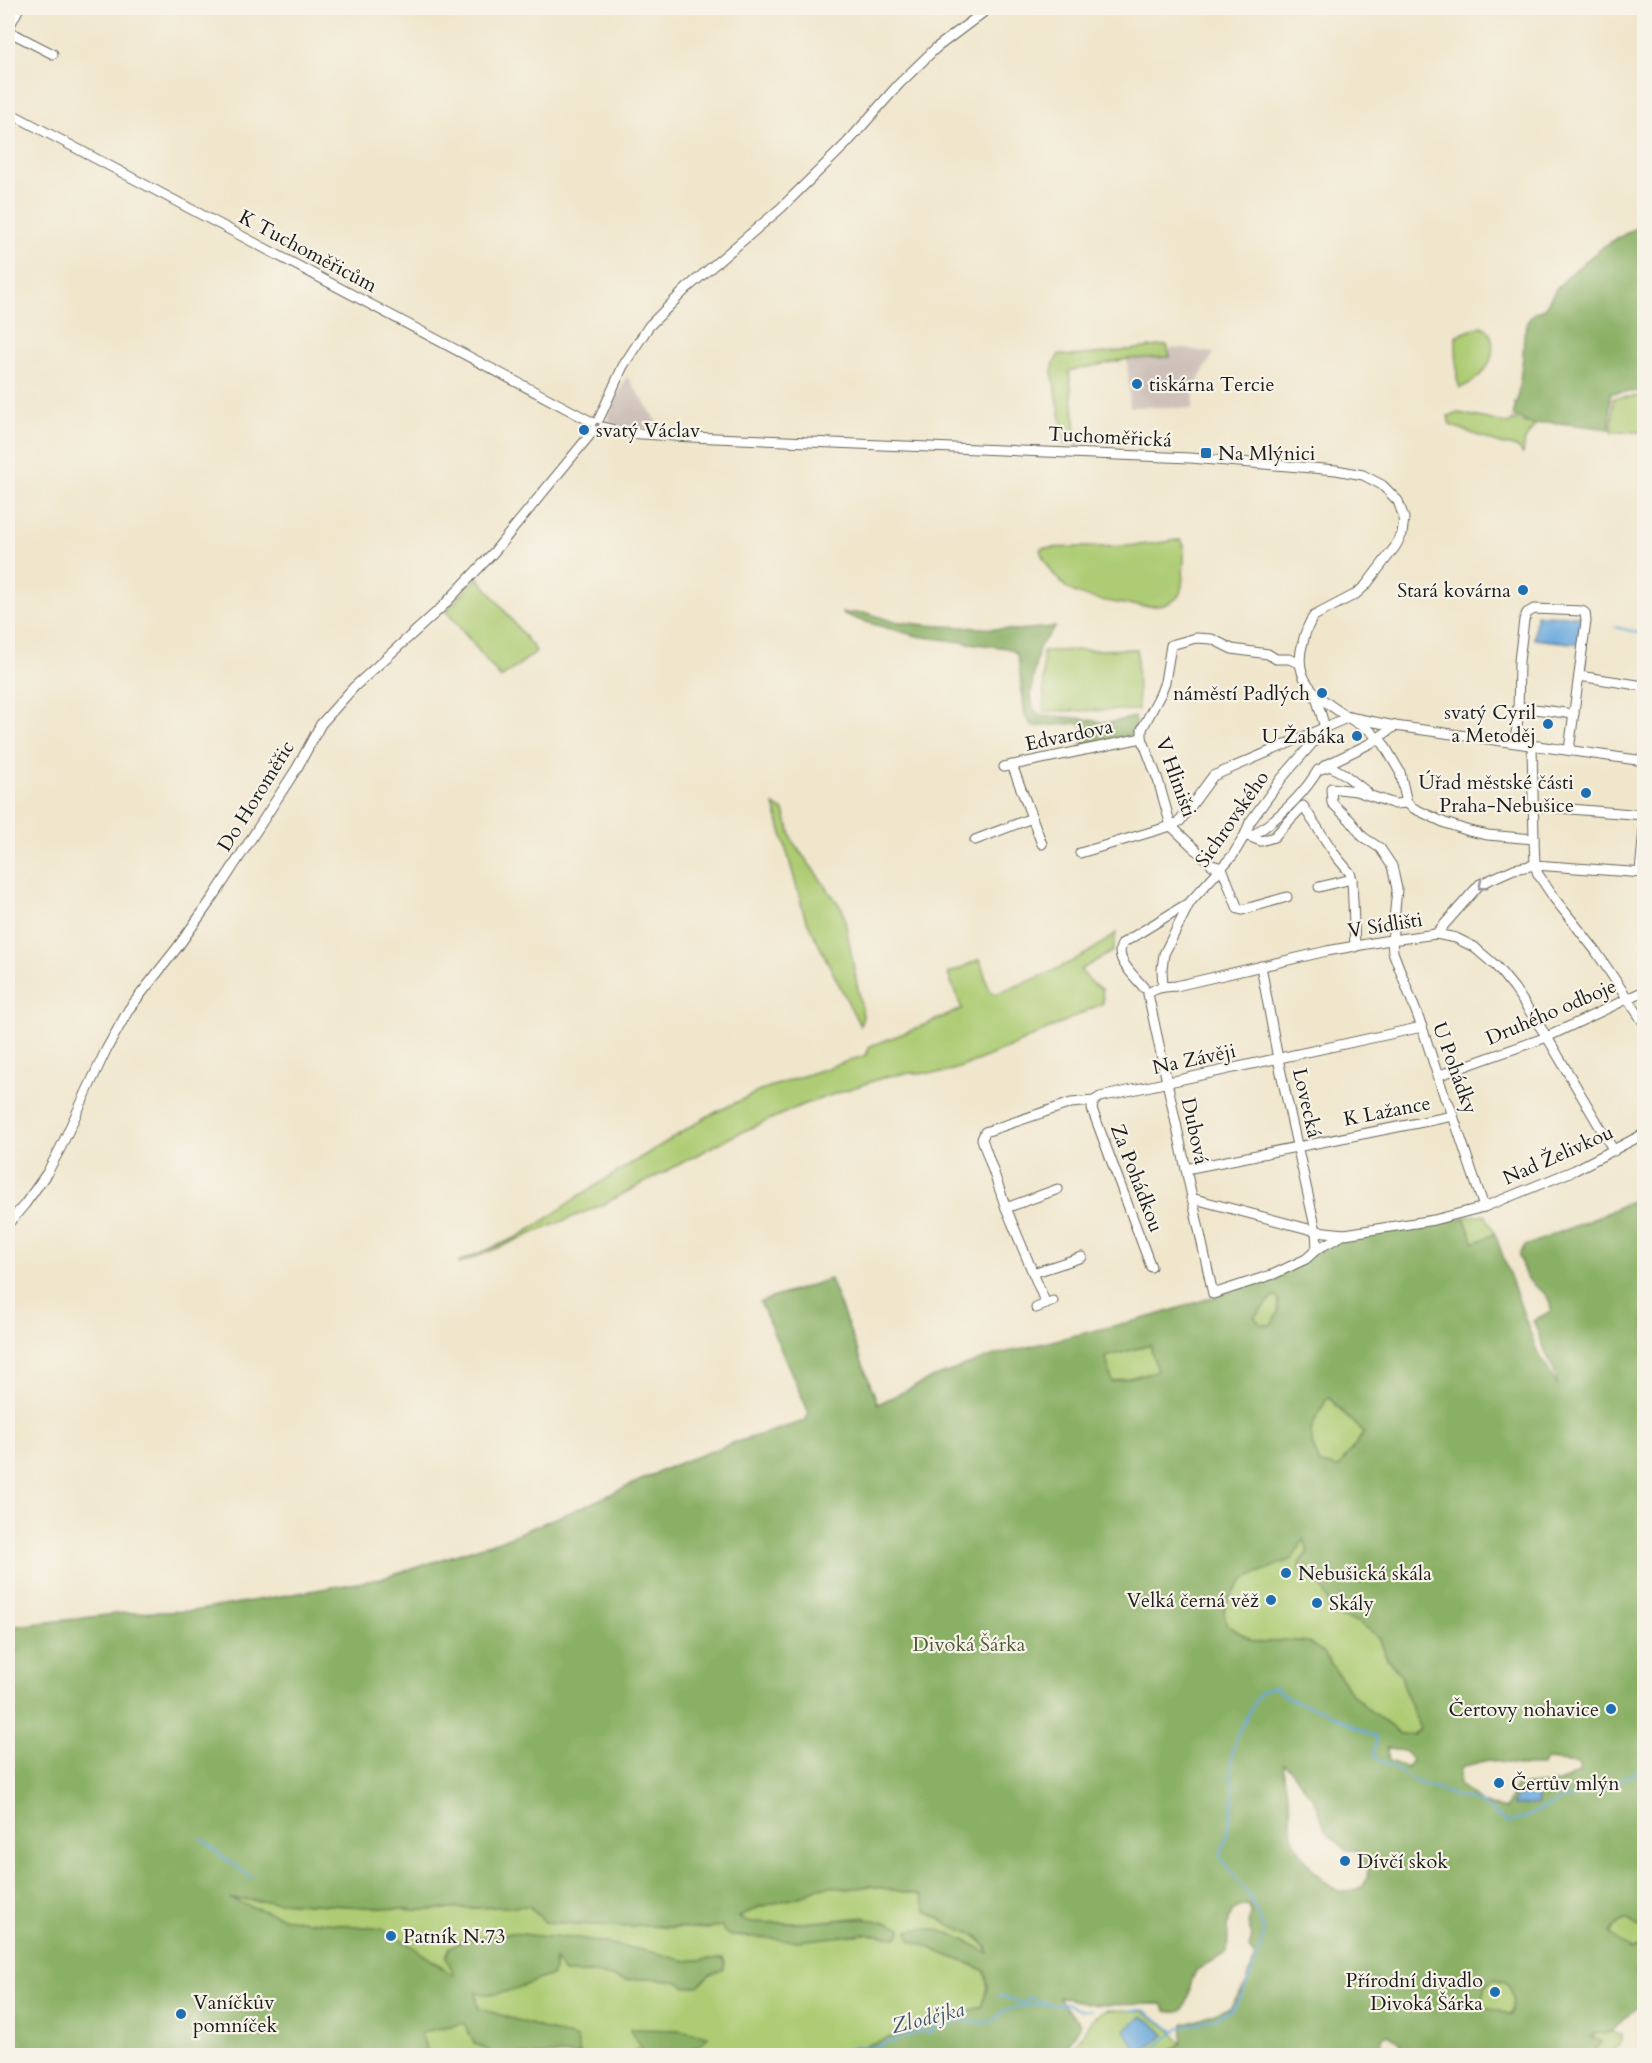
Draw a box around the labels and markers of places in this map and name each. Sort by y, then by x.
place label: tiskárna Tercie [1149,371,1275,398]
marker: tiskárna Tercie [1130,377,1144,391]
place label: svatý Václav [596,417,701,444]
marker: svatý Václav [577,423,591,437]
place label: Na Mlýnici [1218,440,1316,467]
marker: Na Mlýnici [1199,446,1213,460]
place label: Stará kovárna [1397,577,1511,604]
marker: Stará kovárna [1516,583,1530,597]
place label: náměstí Padlých [1173,680,1310,707]
marker: náměstí Padlých [1315,686,1329,700]
place label: svatý Cyril a Metoděj [1444,699,1536,749]
marker: svatý Cyril a Metoděj [1541,717,1555,731]
place label: U Žabáka [1262,723,1345,750]
marker: U Žabáka [1350,729,1364,743]
place label: Úřad městské části Praha-Nebušice [1418,769,1574,819]
marker: Úřad městské části Praha-Nebušice [1579,786,1593,800]
place label: Nebušická skála [1298,1560,1432,1587]
marker: Nebušická skála [1279,1566,1293,1580]
place label: Velká černá věž [1126,1587,1259,1614]
place label: Skály [1329,1590,1374,1617]
marker: Velká černá věž [1264,1593,1278,1607]
marker: Skály [1310,1596,1324,1610]
place label: Čertovy nohavice [1448,1696,1599,1723]
marker: Čertovy nohavice [1604,1702,1618,1716]
place label: Čertův mlýn [1511,1770,1620,1797]
marker: Čertův mlýn [1492,1776,1506,1790]
place label: Dívčí skok [1357,1848,1448,1875]
marker: Dívčí skok [1338,1854,1352,1868]
place label: Patník N.73 [403,1923,505,1950]
marker: Patník N.73 [384,1929,398,1943]
place label: Přírodní divadlo Divoká Šárka [1346,1967,1483,2017]
marker: Přírodní divadlo Divoká Šárka [1488,1985,1502,1999]
place label: Vaníčkův pomníček [193,1989,278,2039]
marker: Vaníčkův pomníček [174,2007,188,2021]

